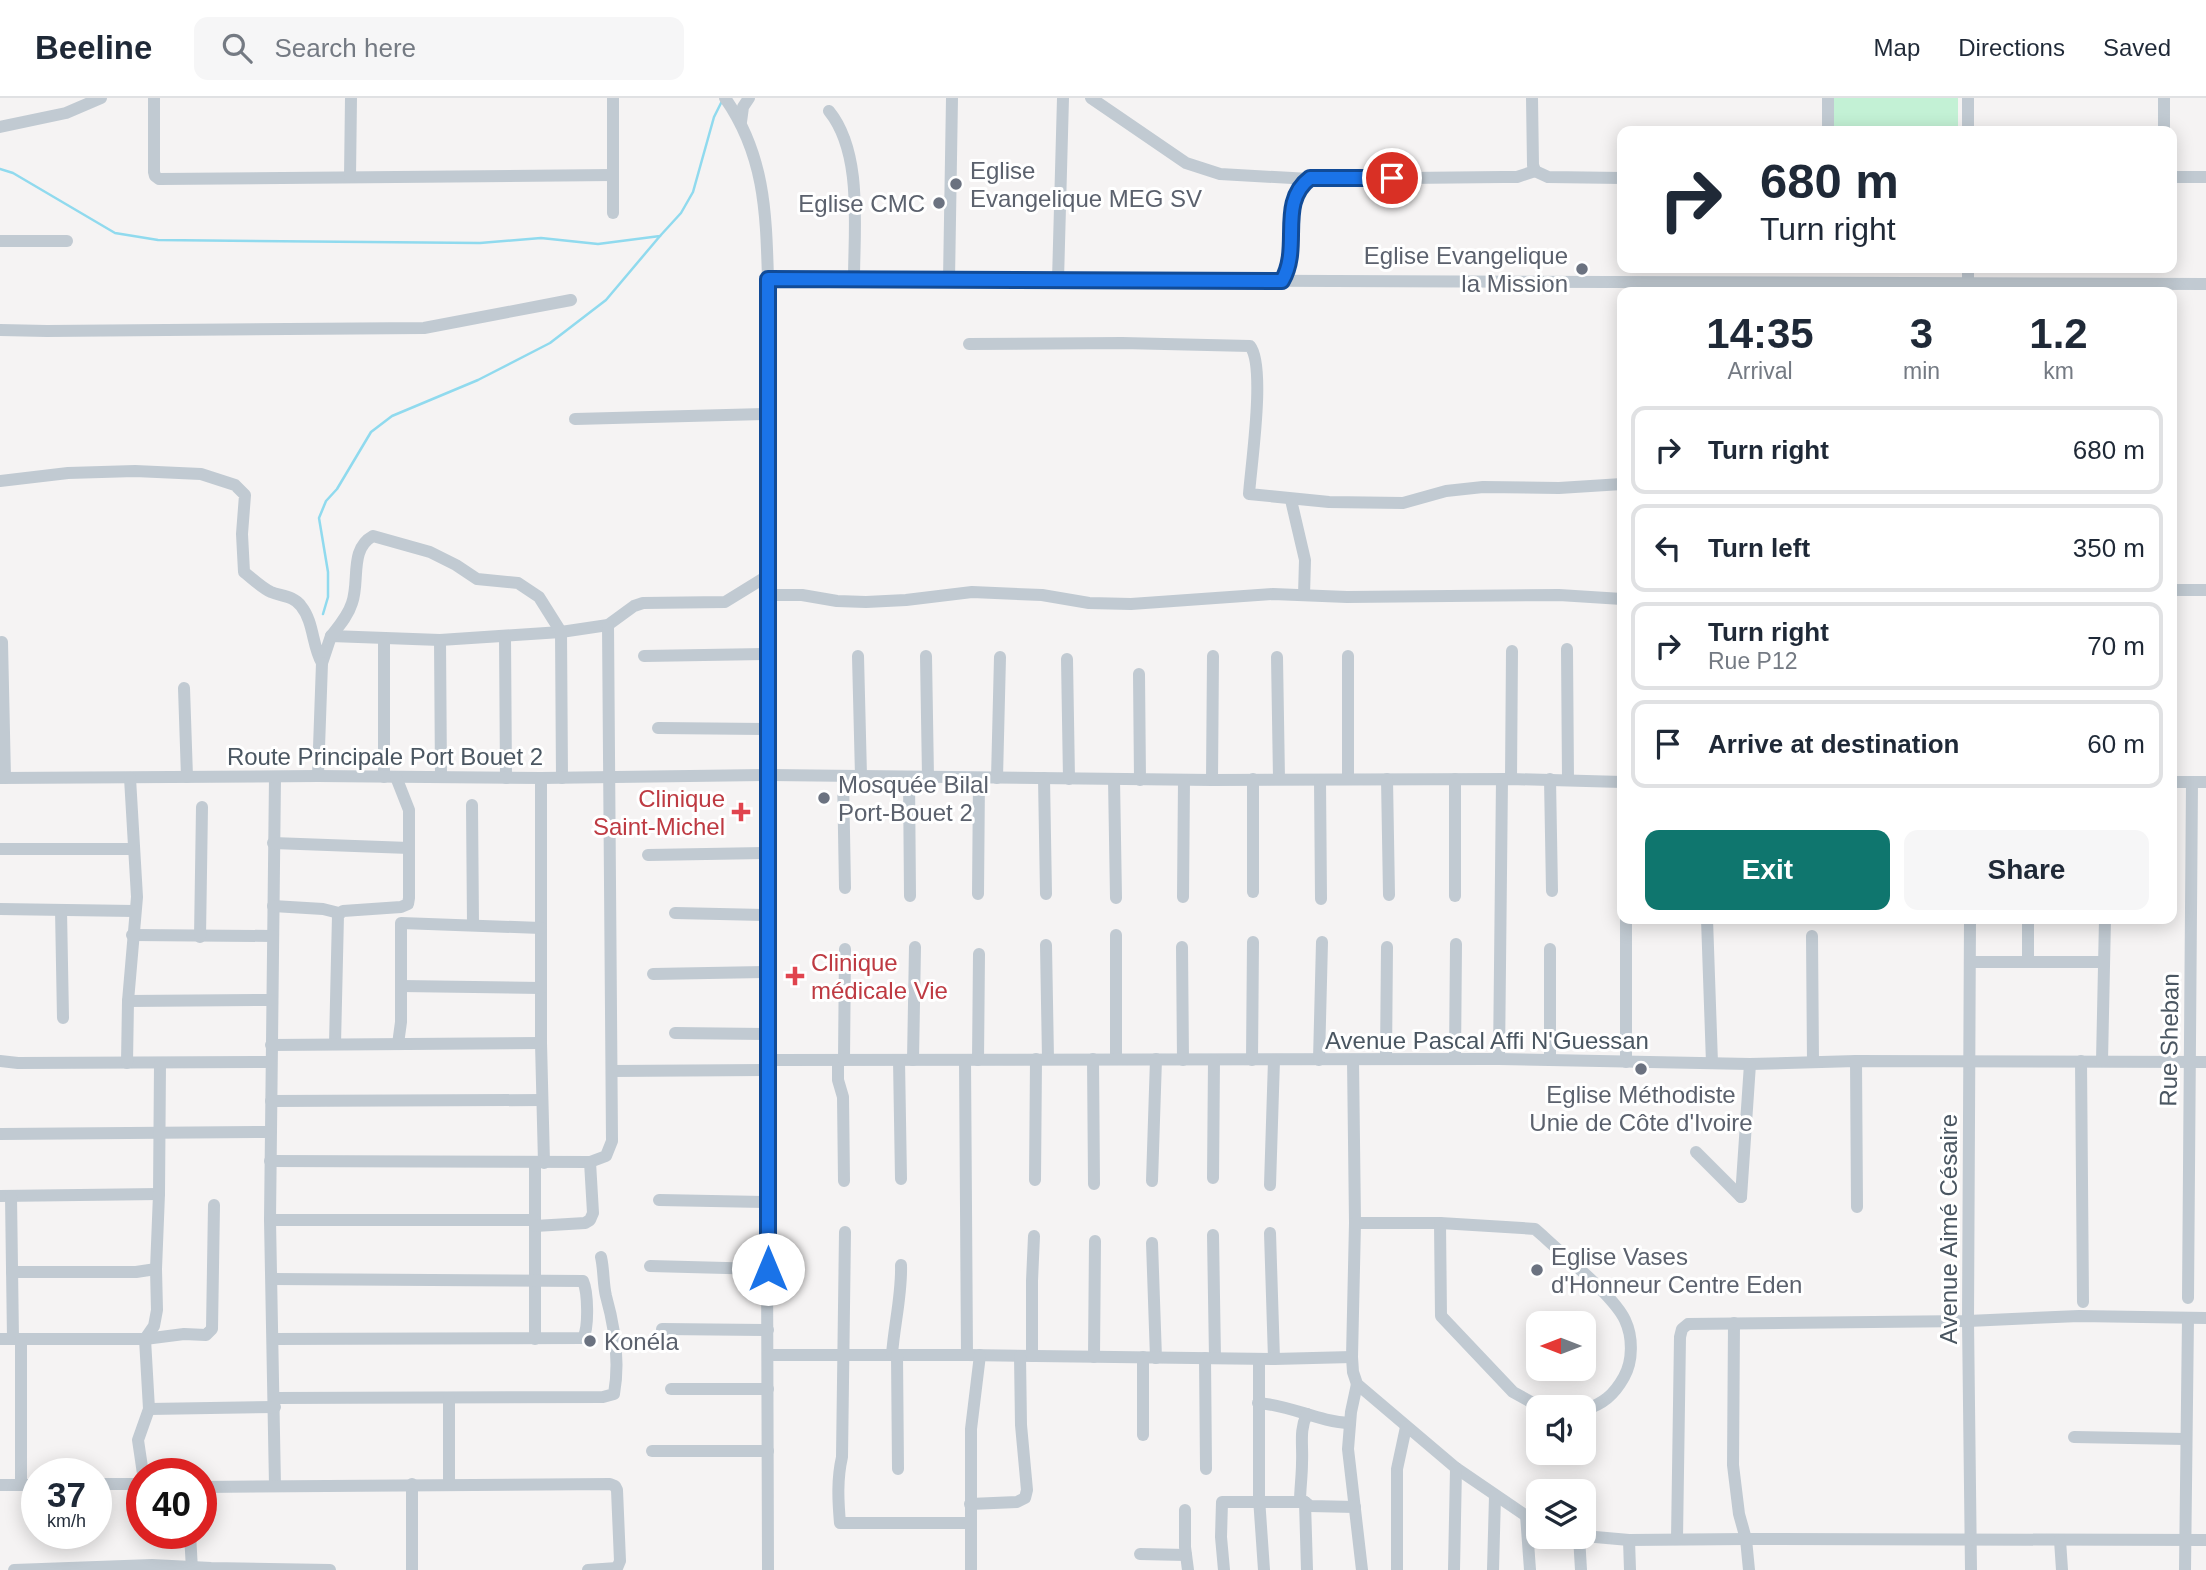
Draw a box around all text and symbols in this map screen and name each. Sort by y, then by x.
search box [194,17,684,80]
text: Beeline [35,29,152,66]
icon: search [218,29,256,67]
text: Search here [274,33,416,63]
text: Map [1874,34,1920,61]
text: Directions [1958,34,2065,61]
text: Saved [2103,34,2171,61]
pin [1362,148,1422,208]
icon: right [1645,154,1736,245]
text: 680 m [1760,154,1899,208]
place label: Eglise Evangelique MEG SV [970,157,1202,212]
icon: arrive [1373,159,1411,197]
marker: Eglise Evangelique MEG SV [948,176,964,192]
place label: Eglise CMC [798,190,925,217]
marker: Eglise CMC [931,195,947,211]
text: Turn right [1760,211,1896,247]
place label: Eglise Evangelique la Mission [1364,242,1568,297]
marker: Eglise Evangelique la Mission [1574,261,1590,277]
text: 14:35 [1706,310,1814,357]
text: 3 [1910,310,1933,357]
text: 1.2 [2029,310,2088,357]
text: Arrival [1727,358,1793,384]
text: min [1903,358,1940,384]
text: km [2043,358,2074,384]
icon: right [1649,431,1687,469]
text: Turn right [1708,435,1829,465]
text: 680 m [2073,435,2145,465]
icon: left [1649,529,1687,567]
text: Turn left [1708,533,1810,563]
text: 350 m [2073,533,2145,563]
text: Turn right [1708,617,1829,647]
icon: right [1649,627,1687,665]
text: 70 m [2087,631,2145,661]
text: Rue P12 [1708,648,1798,674]
icon: arrive [1649,725,1687,763]
text: Arrive at destination [1708,729,1959,759]
text: 60 m [2087,729,2145,759]
street label: Route Principale Port Bouet 2 [227,743,543,770]
place label: Mosquée Bilal Port-Bouet 2 [838,771,989,826]
place label: Clinique Saint-Michel [593,785,725,840]
marker: Mosquée Bilal Port-Bouet 2 [816,790,832,806]
marker: Clinique Saint-Michel [731,802,751,822]
button: Exit [1645,830,1890,910]
button: Share [1904,830,2149,910]
place label: Clinique médicale Vie [811,949,948,1004]
marker: Clinique médicale Vie [785,966,805,986]
street label: Rue Sheban [2154,973,2184,1107]
street label: Avenue Pascal Affi N'Guessan [1325,1027,1649,1054]
marker: Eglise Méthodiste Unie de Côte d'Ivoire [1633,1061,1649,1077]
place label: Eglise Méthodiste Unie de Côte d'Ivoire [1529,1081,1753,1136]
street label: Avenue Aimé Césaire [1935,1114,1962,1344]
position arrow [731,1232,805,1306]
place label: Eglise Vases d'Honneur Centre Eden [1551,1243,1802,1298]
marker: Eglise Vases d'Honneur Centre Eden [1529,1262,1545,1278]
north arrow [1526,1311,1596,1381]
map controls [1526,1311,1596,1549]
place label: Konéla [604,1328,679,1355]
marker: Konéla [582,1333,598,1349]
button: sound [1526,1395,1596,1465]
speed limit sign: 40 [126,1458,217,1549]
text: 37 [47,1475,86,1514]
button: layers [1526,1479,1596,1549]
text: km/h [47,1511,86,1531]

